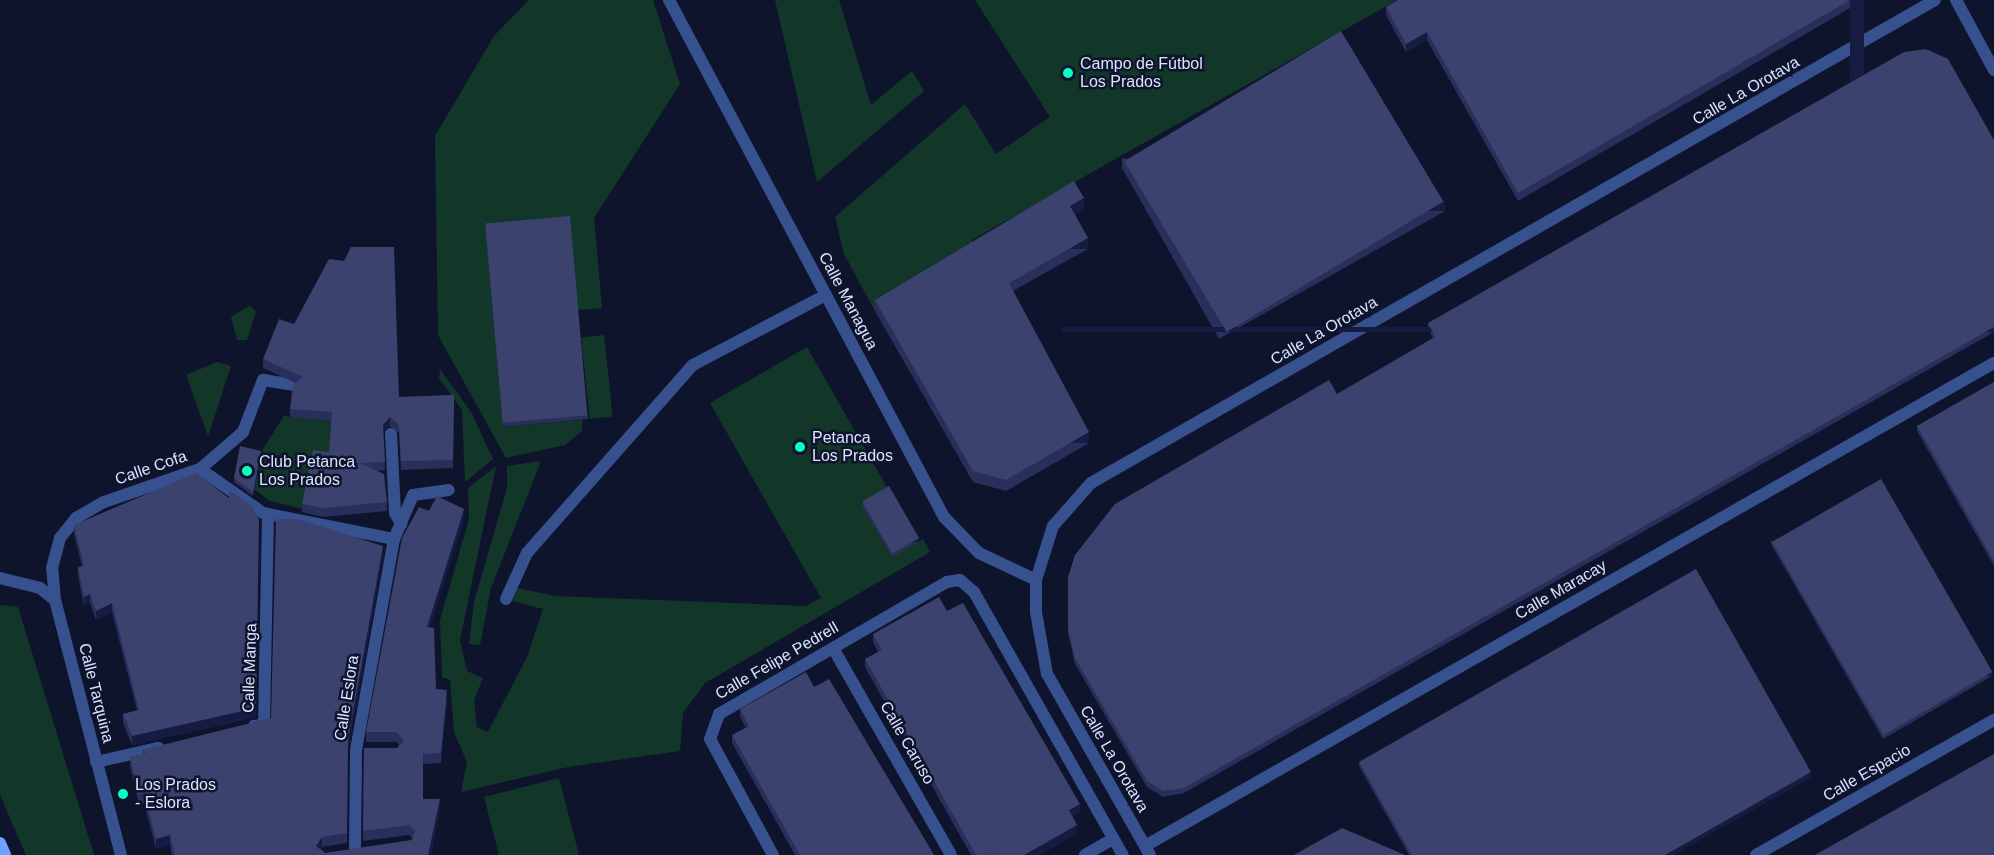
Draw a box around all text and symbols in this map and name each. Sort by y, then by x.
street label: Calle La Orotava [1689,53,1803,129]
place label: Campo de Fútbol Los Prados [1080,54,1203,92]
marker: Campo de Fútbol Los Prados [1061,66,1075,80]
street label: Calle Managua [814,249,882,353]
street label: Calle La Orotava [1267,293,1381,369]
place label: Petanca Los Prados [812,428,893,466]
marker: Petanca Los Prados [793,440,807,454]
street label: Calle Cofa [113,447,189,489]
place label: Club Petanca Los Prados [259,452,355,490]
marker: Club Petanca Los Prados [240,464,254,478]
street label: Calle Maracay [1512,556,1610,624]
street label: Calle Felipe Pedrell [712,618,842,704]
street label: Calle Manga [239,623,261,713]
street label: Calle Tarquina [74,641,118,745]
street label: Calle Eslora [331,654,363,742]
street label: Calle Caruso [876,698,938,788]
street label: Calle La Orotava [1076,702,1152,816]
street label: Calle Espacio [1820,740,1914,806]
place label: Los Prados - Eslora [135,775,216,813]
marker: Los Prados - Eslora [116,787,130,801]

